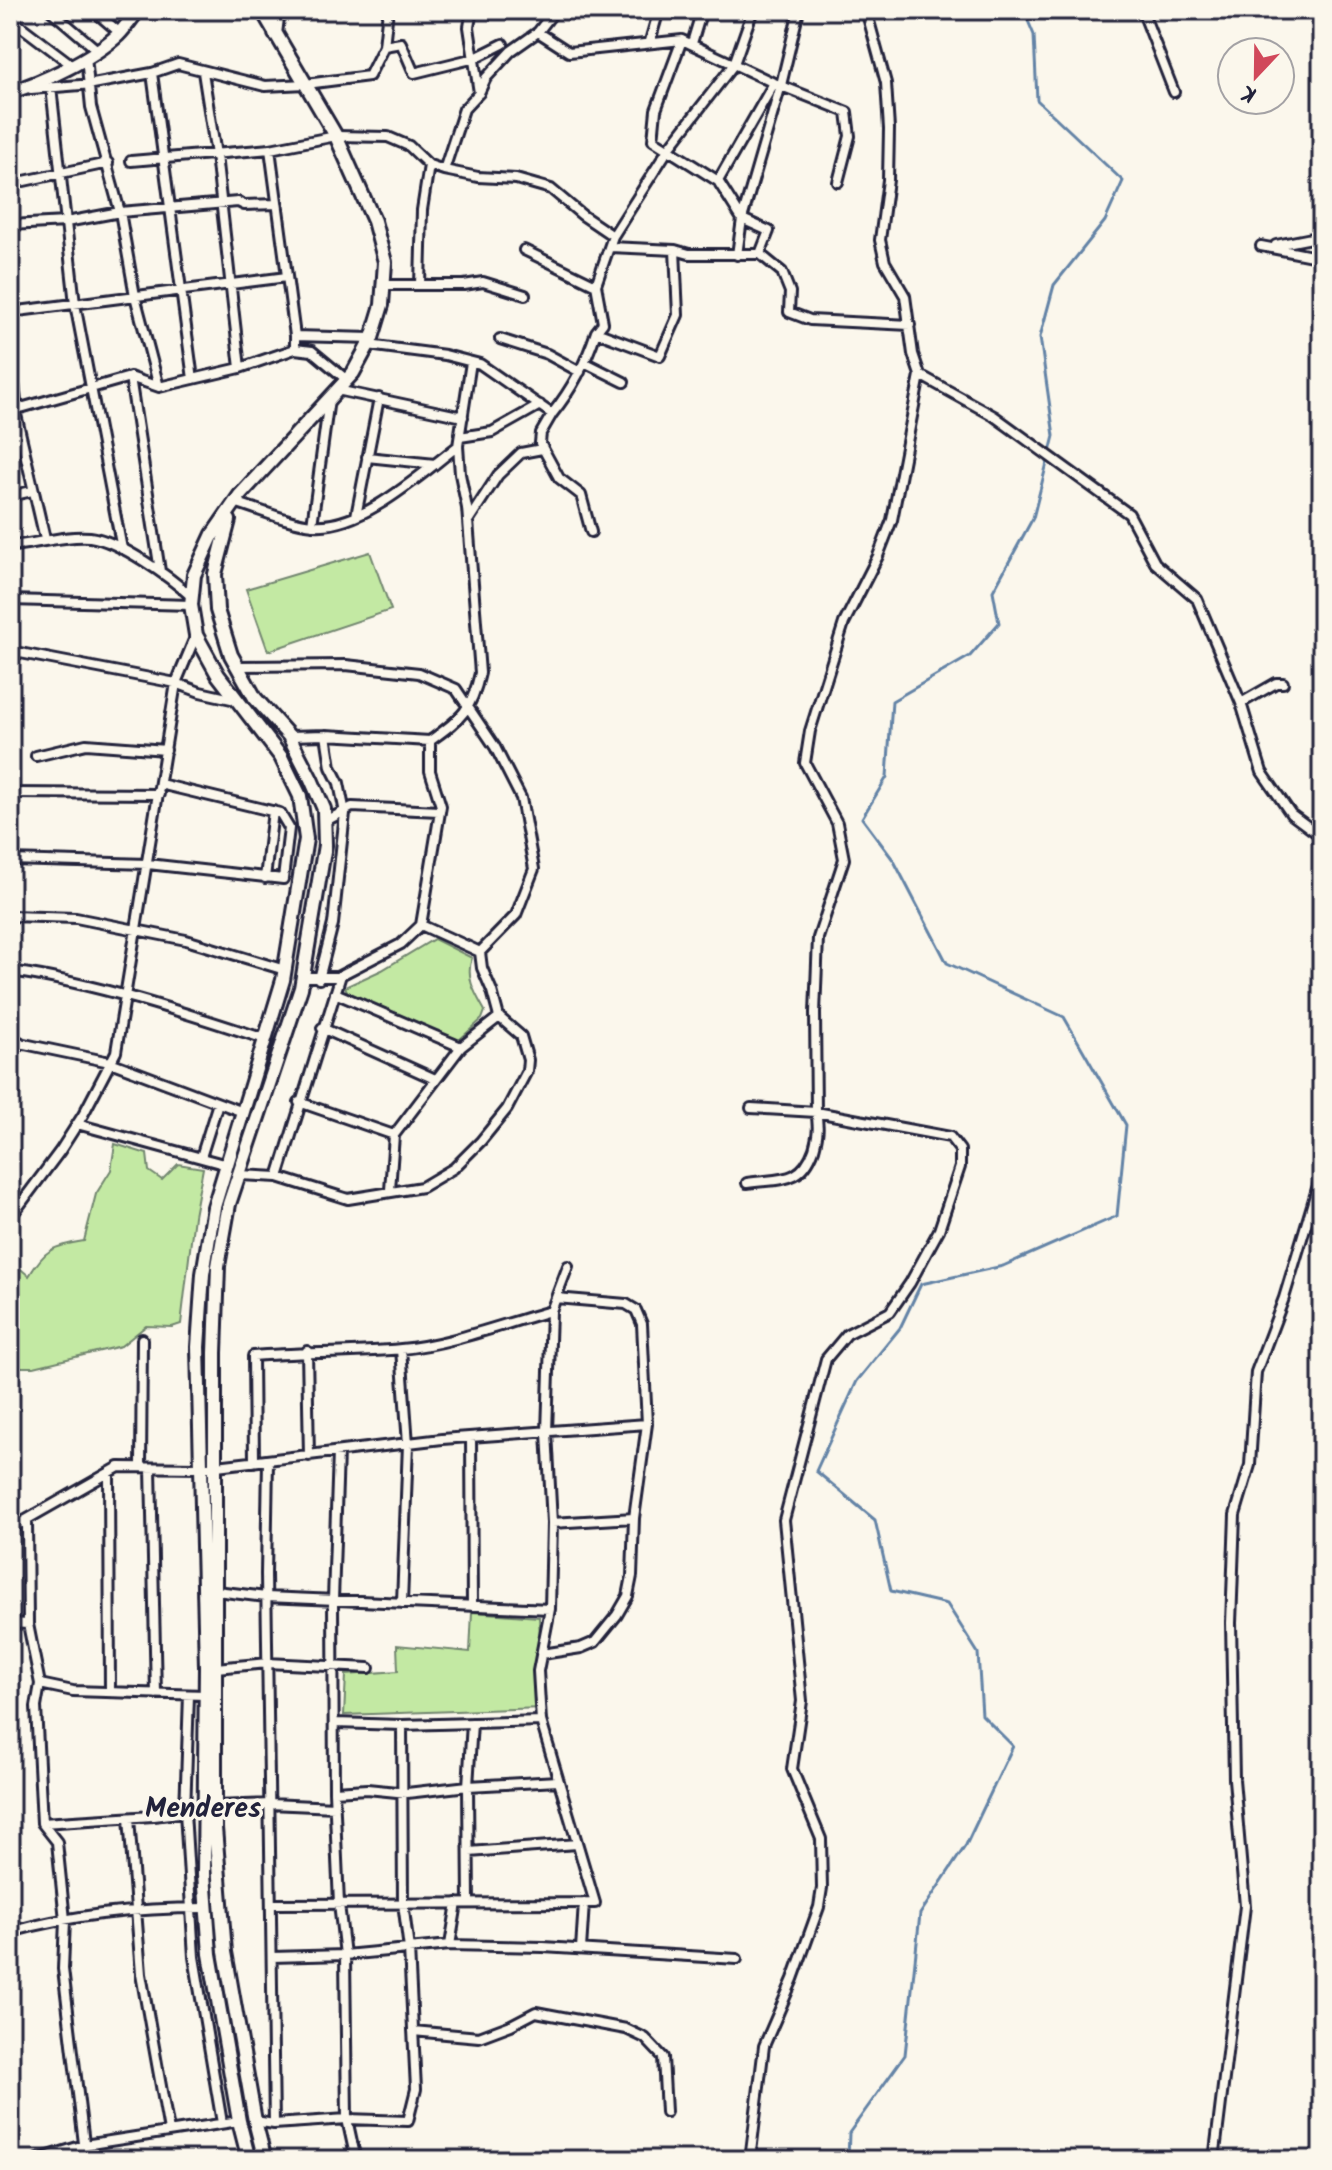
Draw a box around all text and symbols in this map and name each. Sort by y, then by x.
north arrow [1216,36,1296,116]
text: K [1237,74,1262,111]
district label: Menderes [145,1787,261,1832]

